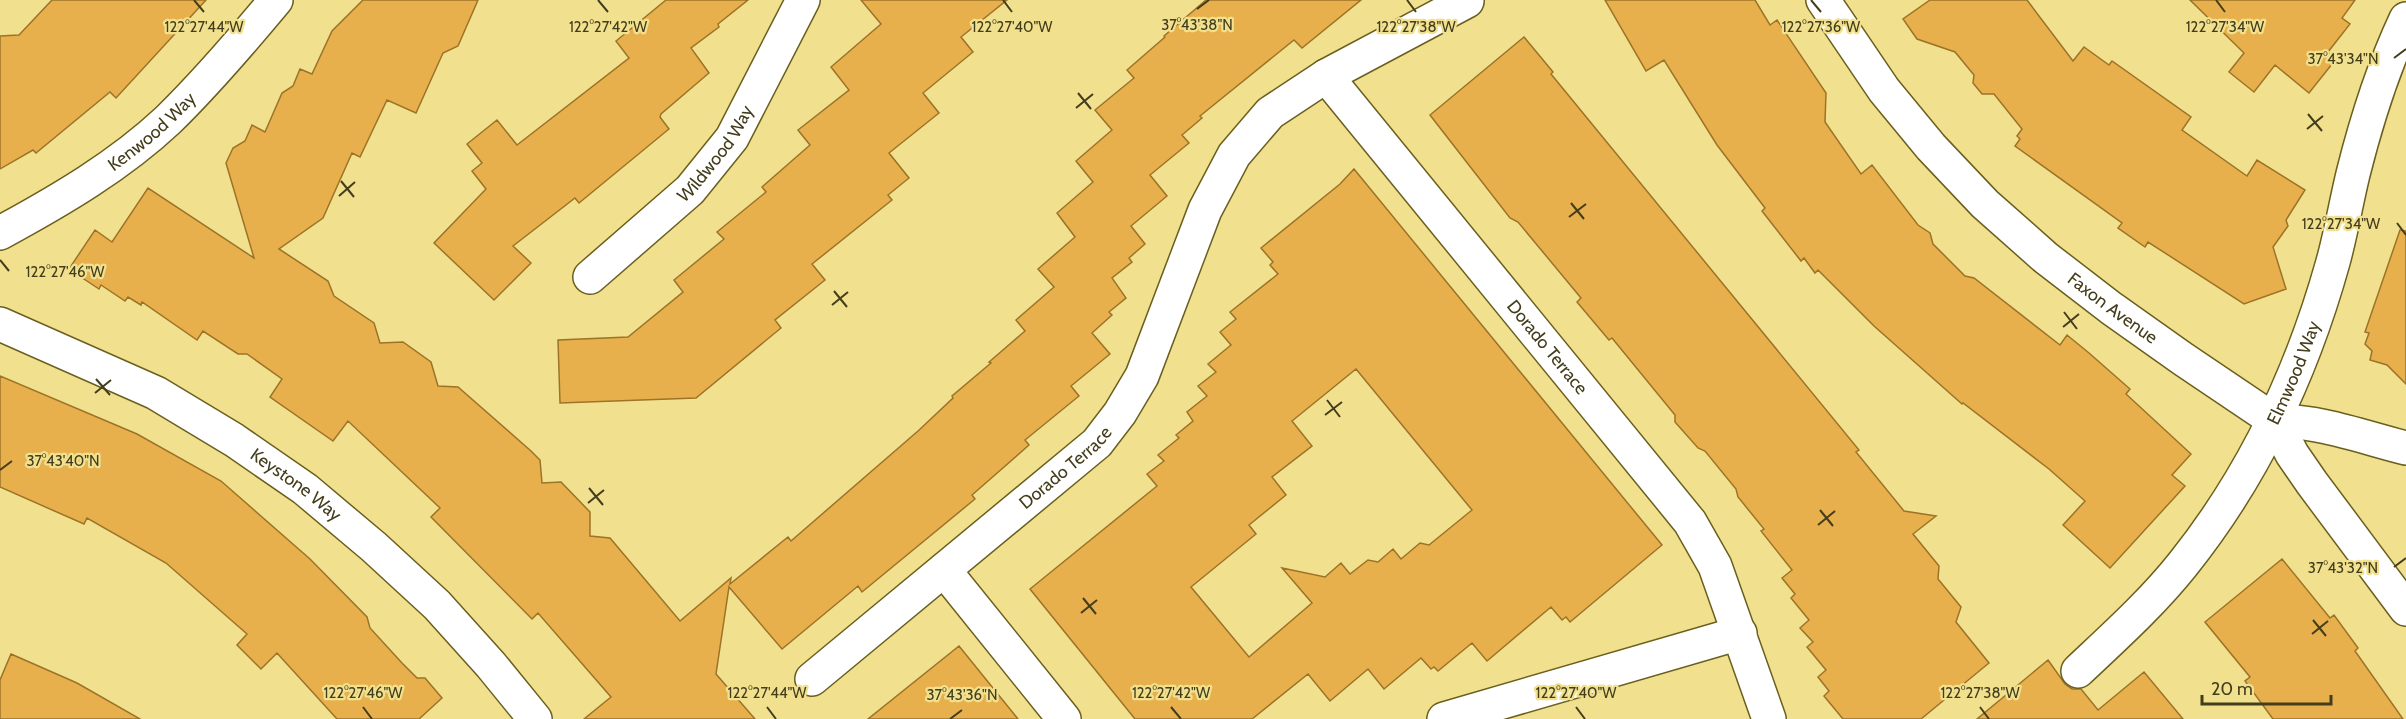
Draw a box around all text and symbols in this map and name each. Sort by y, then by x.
text: 37°43'38"N [1161,16,1233,34]
text: 122°27'44"W [165,18,244,36]
text: 122°27'42"W [569,18,648,36]
text: 122°27'40"W [972,18,1053,36]
text: 122°27'38"W [1376,18,1456,36]
text: 122°27'36"W [1782,18,1861,36]
text: 122°27'34"W [2186,18,2265,36]
text: 37°43'34"N [2308,50,2378,68]
street label: Kenwood Way [104,88,200,176]
street label: Wildwood Way [673,102,758,207]
text: 122°27'34"W [2302,215,2381,233]
text: 122°27'46"W [26,263,105,281]
street label: Faxon Avenue [2063,268,2162,349]
street label: Dorado Terrace [1502,295,1592,399]
street label: Elmwood Way [2262,318,2325,428]
street label: Dorado Terrace [1015,422,1117,514]
street label: Keystone Way [246,444,346,526]
text: 37°43'40"N [26,452,100,470]
text: 37°43'32"N [2308,559,2378,577]
scale bar [2202,668,2331,706]
text: 20 m [2211,678,2253,700]
text: 122°27'46"W [324,684,403,702]
text: 122°27'44"W [728,684,807,702]
text: 122°27'42"W [1132,684,1211,702]
text: 122°27'40"W [1536,684,1617,702]
text: 122°27'38"W [1940,684,2020,702]
text: 37°43'36"N [926,686,998,704]

